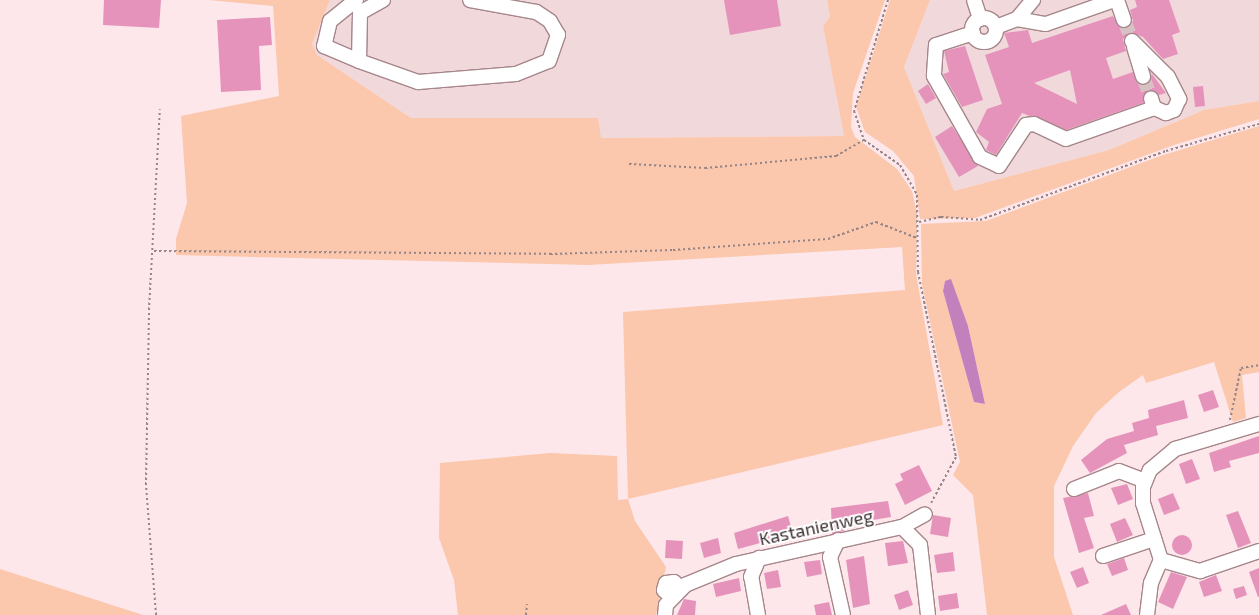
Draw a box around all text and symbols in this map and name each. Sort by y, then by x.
street label: Kastanienweg [757,504,875,550]

